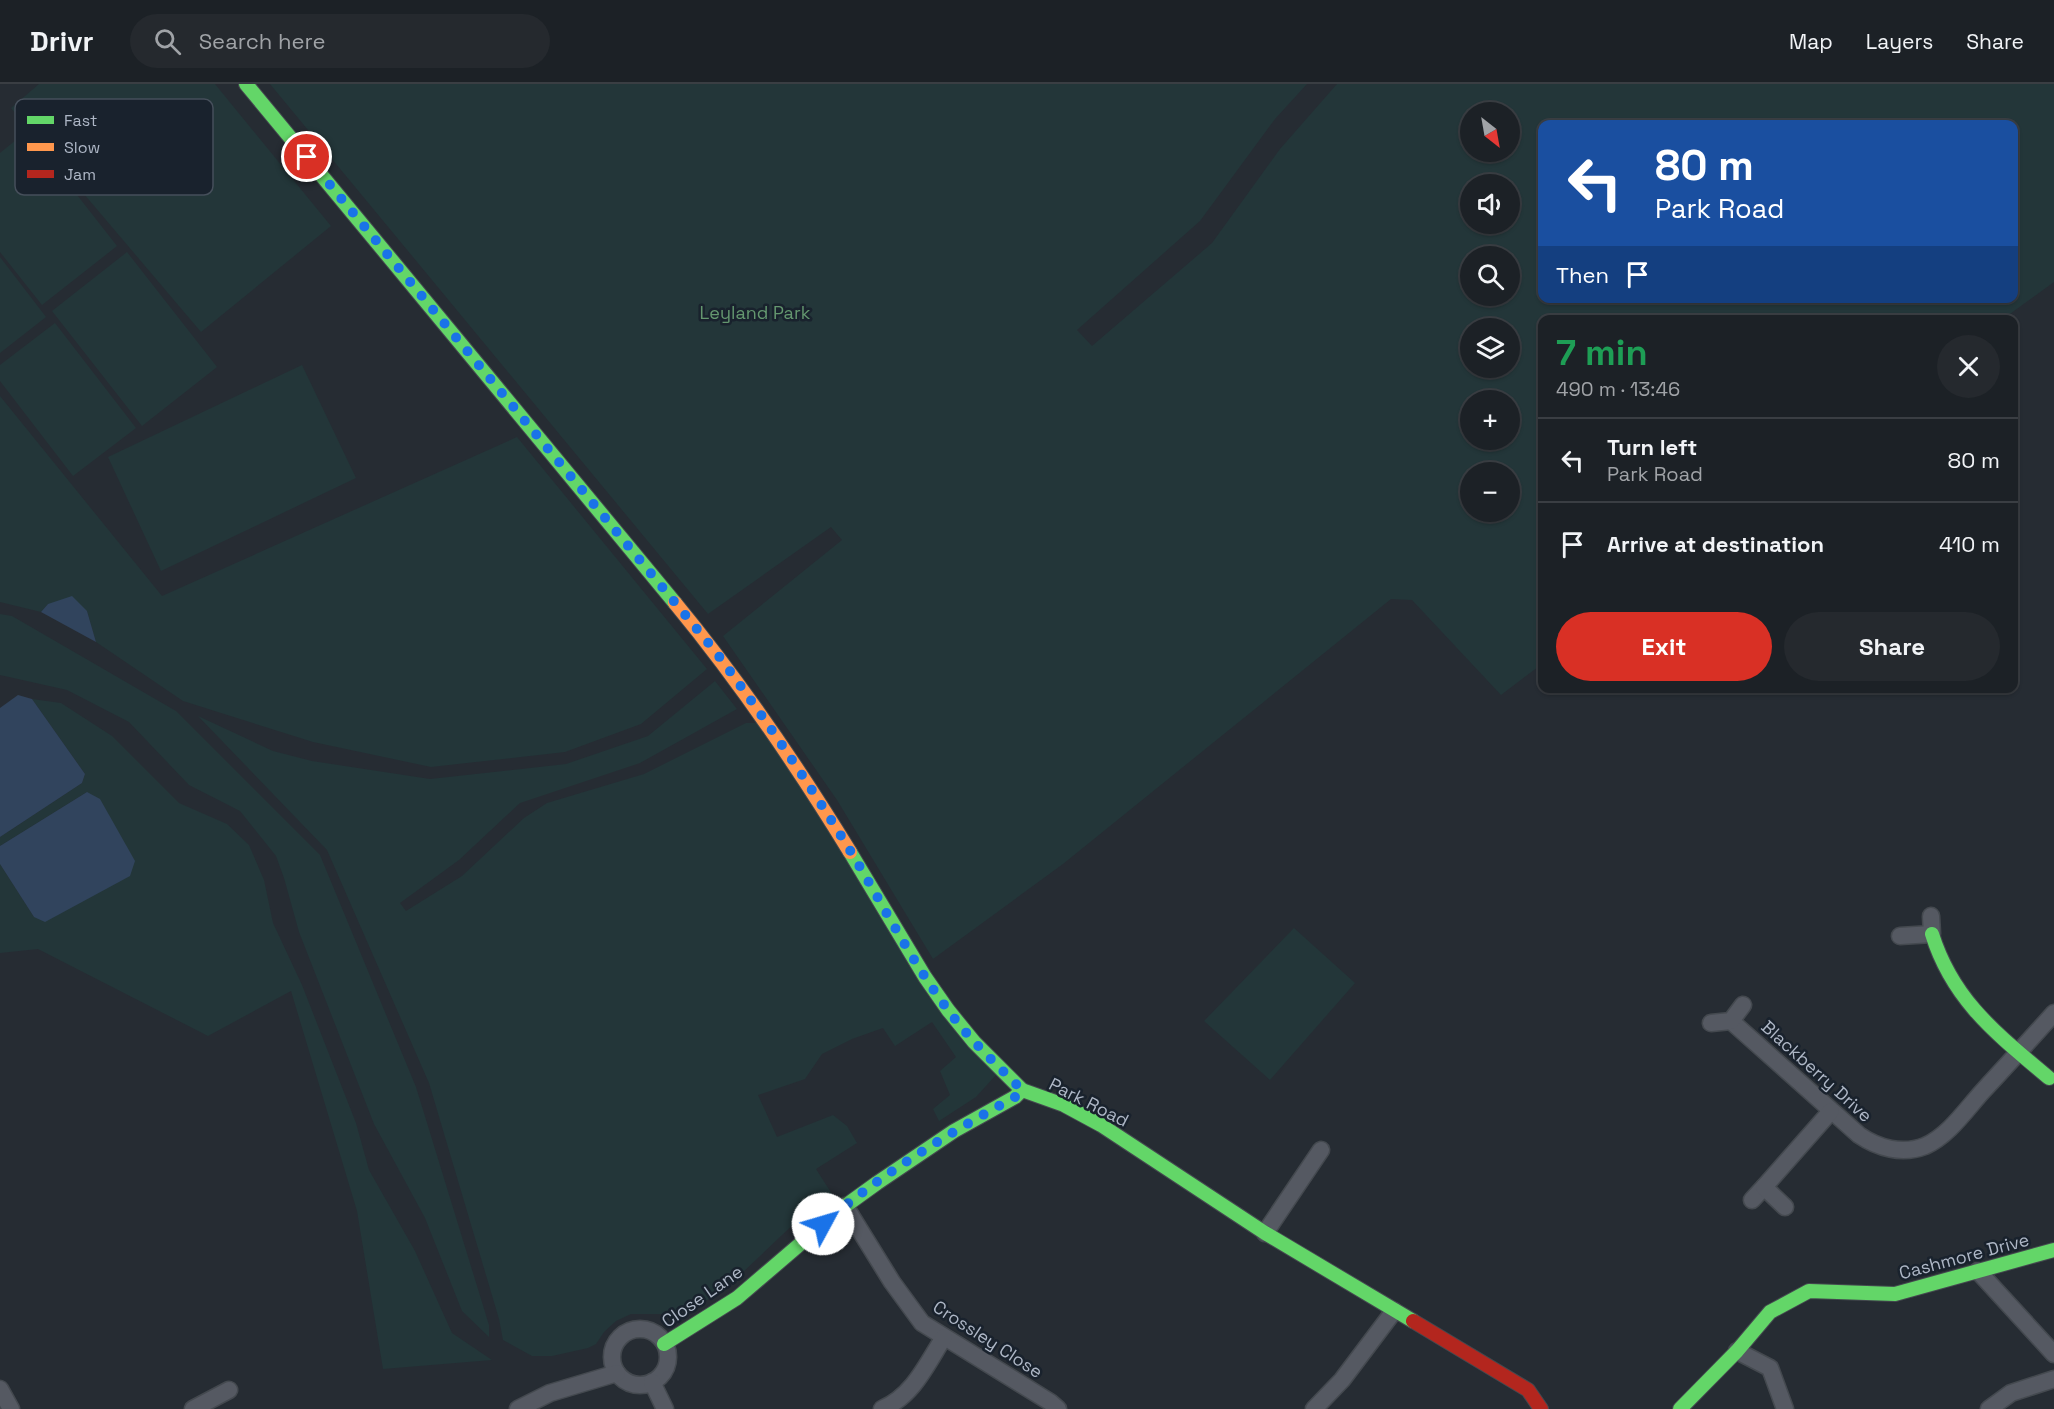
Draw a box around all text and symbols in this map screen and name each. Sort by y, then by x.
search box [130,14,550,68]
text: Drivr [30,23,94,59]
icon: search [151,25,184,58]
text: Search here [199,27,325,55]
text: Map [1789,28,1833,55]
text: Layers [1866,28,1933,55]
text: Share [1966,28,2024,55]
legend [15,99,213,195]
north arrow [1460,102,1520,162]
map controls [1460,102,1520,522]
text: Fast [64,110,97,131]
pin [281,131,332,182]
text: Slow [64,137,100,158]
text: 80 m [1655,139,1754,192]
icon: arrive [290,140,323,173]
icon: left [1556,144,1634,222]
text: Jam [64,164,96,185]
button: sound [1460,174,1520,234]
text: Park Road [1655,191,1784,226]
button: search [1460,246,1520,306]
icon: arrive [1621,258,1654,291]
text: Then [1556,261,1609,289]
park label: Leyland Park [700,301,811,324]
button: layers [1460,318,1520,378]
text: 7 min [1556,330,1648,376]
button: close [1937,335,2000,398]
text: 490 m · 13:46 [1556,376,1680,402]
button: + [1460,390,1520,450]
text: Turn left [1607,433,1697,461]
icon: left [1556,444,1589,477]
text: 80 m [1948,446,2000,474]
text: Park Road [1607,461,1703,487]
button: − [1460,462,1520,522]
icon: arrive [1556,528,1589,561]
text: Arrive at destination [1607,530,1824,558]
text: 410 m [1939,530,2000,558]
button: Exit [1556,612,1772,681]
button: Share [1784,612,2000,681]
street label: Blackberry Drive [1757,1015,1877,1127]
street label: Park Road [1045,1072,1133,1132]
position arrow [791,1192,855,1256]
street label: Cashmore Drive [1896,1228,2032,1284]
street label: Close Lane [657,1260,747,1332]
street label: Crossley Close [929,1295,1047,1383]

